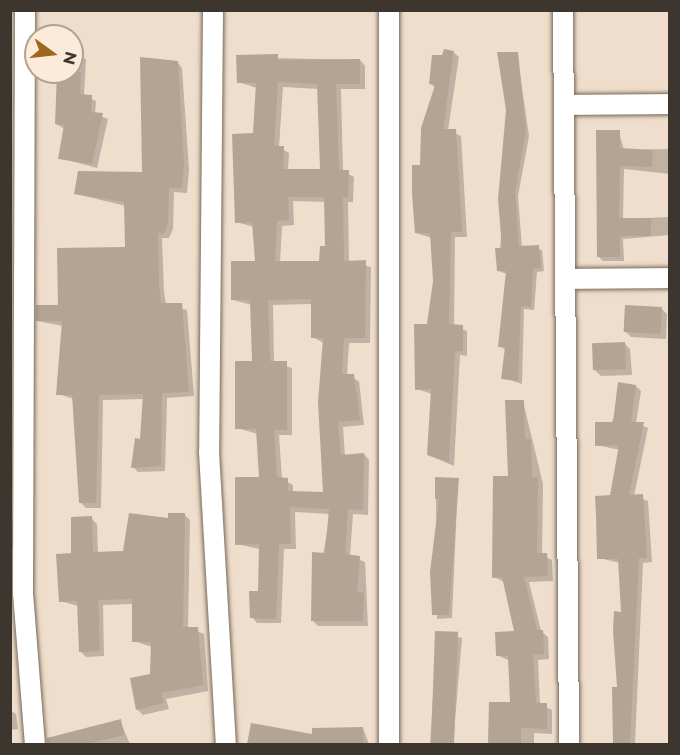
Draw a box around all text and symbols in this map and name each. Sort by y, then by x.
north arrow [24,24,84,84]
text: N [59,50,81,67]

